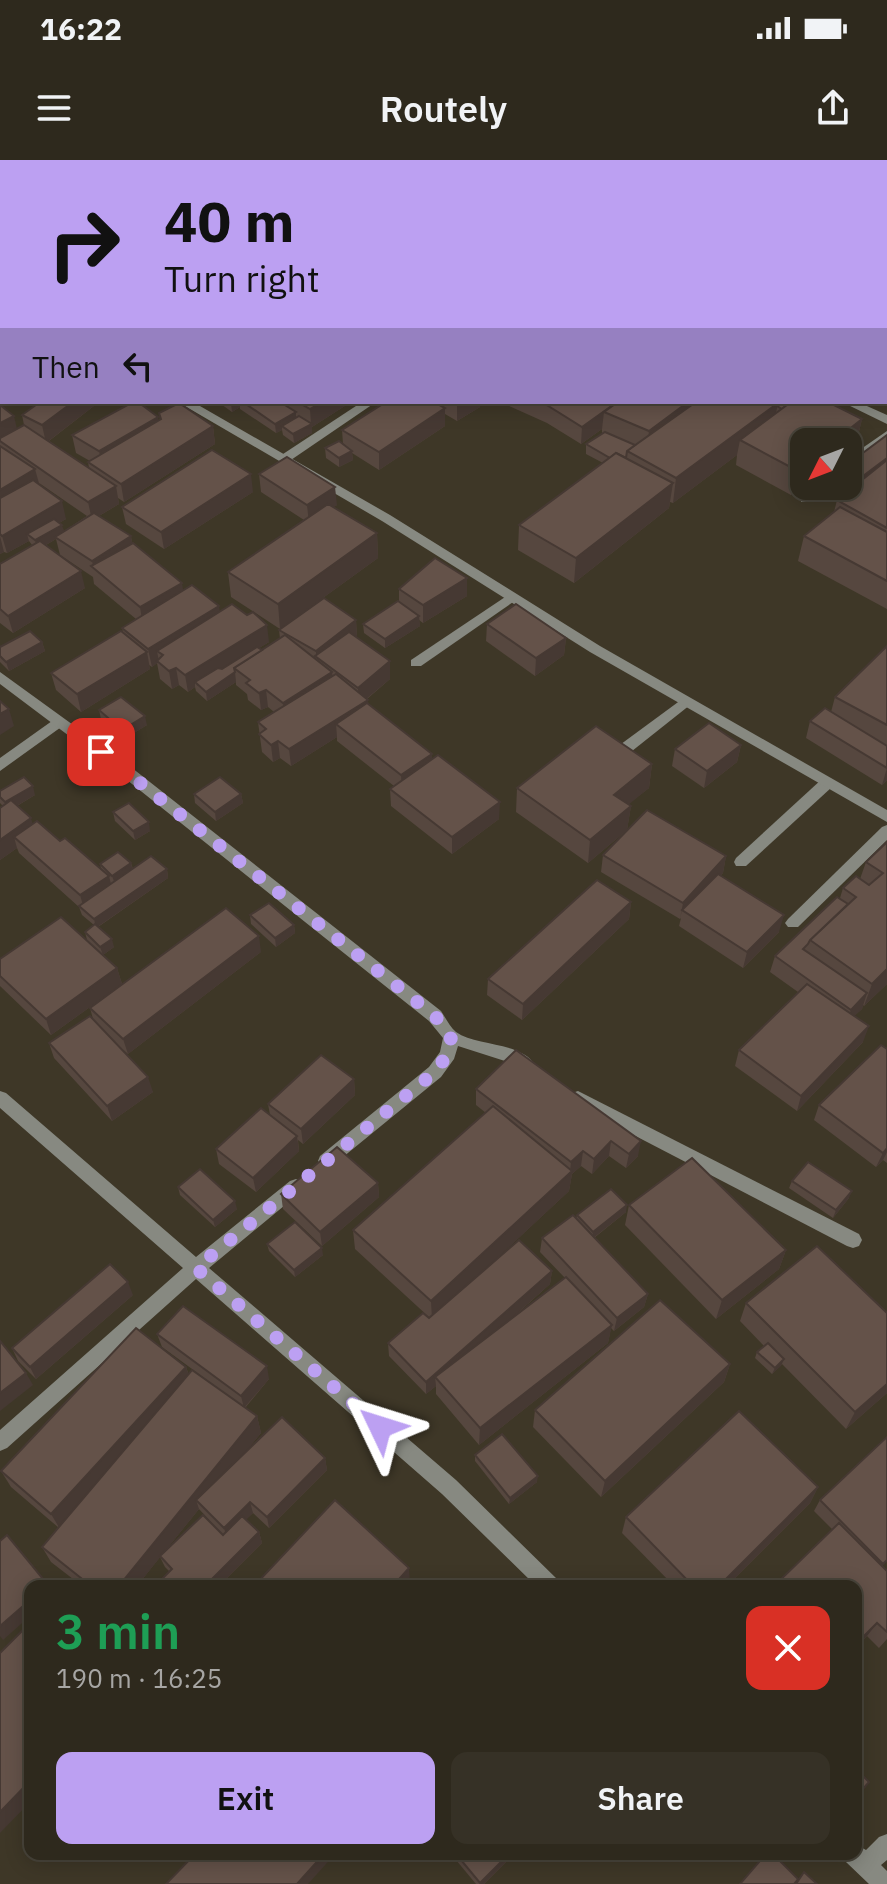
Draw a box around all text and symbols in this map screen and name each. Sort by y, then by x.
text: 16:22 [40,9,122,48]
text: Routely [380,85,507,132]
icon: menu [32,86,76,130]
icon: share [811,86,855,130]
text: 40 m [164,185,294,257]
icon: right [32,192,136,296]
text: Turn right [164,255,320,302]
icon: left [116,344,160,388]
text: Then [32,347,100,386]
north arrow [790,428,862,500]
map controls [790,428,862,500]
pin [67,718,135,786]
icon: arrive [79,730,123,774]
position arrow [338,1385,422,1469]
text: 3 min [56,1600,180,1662]
button: close [746,1606,830,1690]
text: 190 m · 16:25 [56,1661,222,1695]
button: Exit [56,1752,435,1844]
button: Share [451,1752,830,1844]

